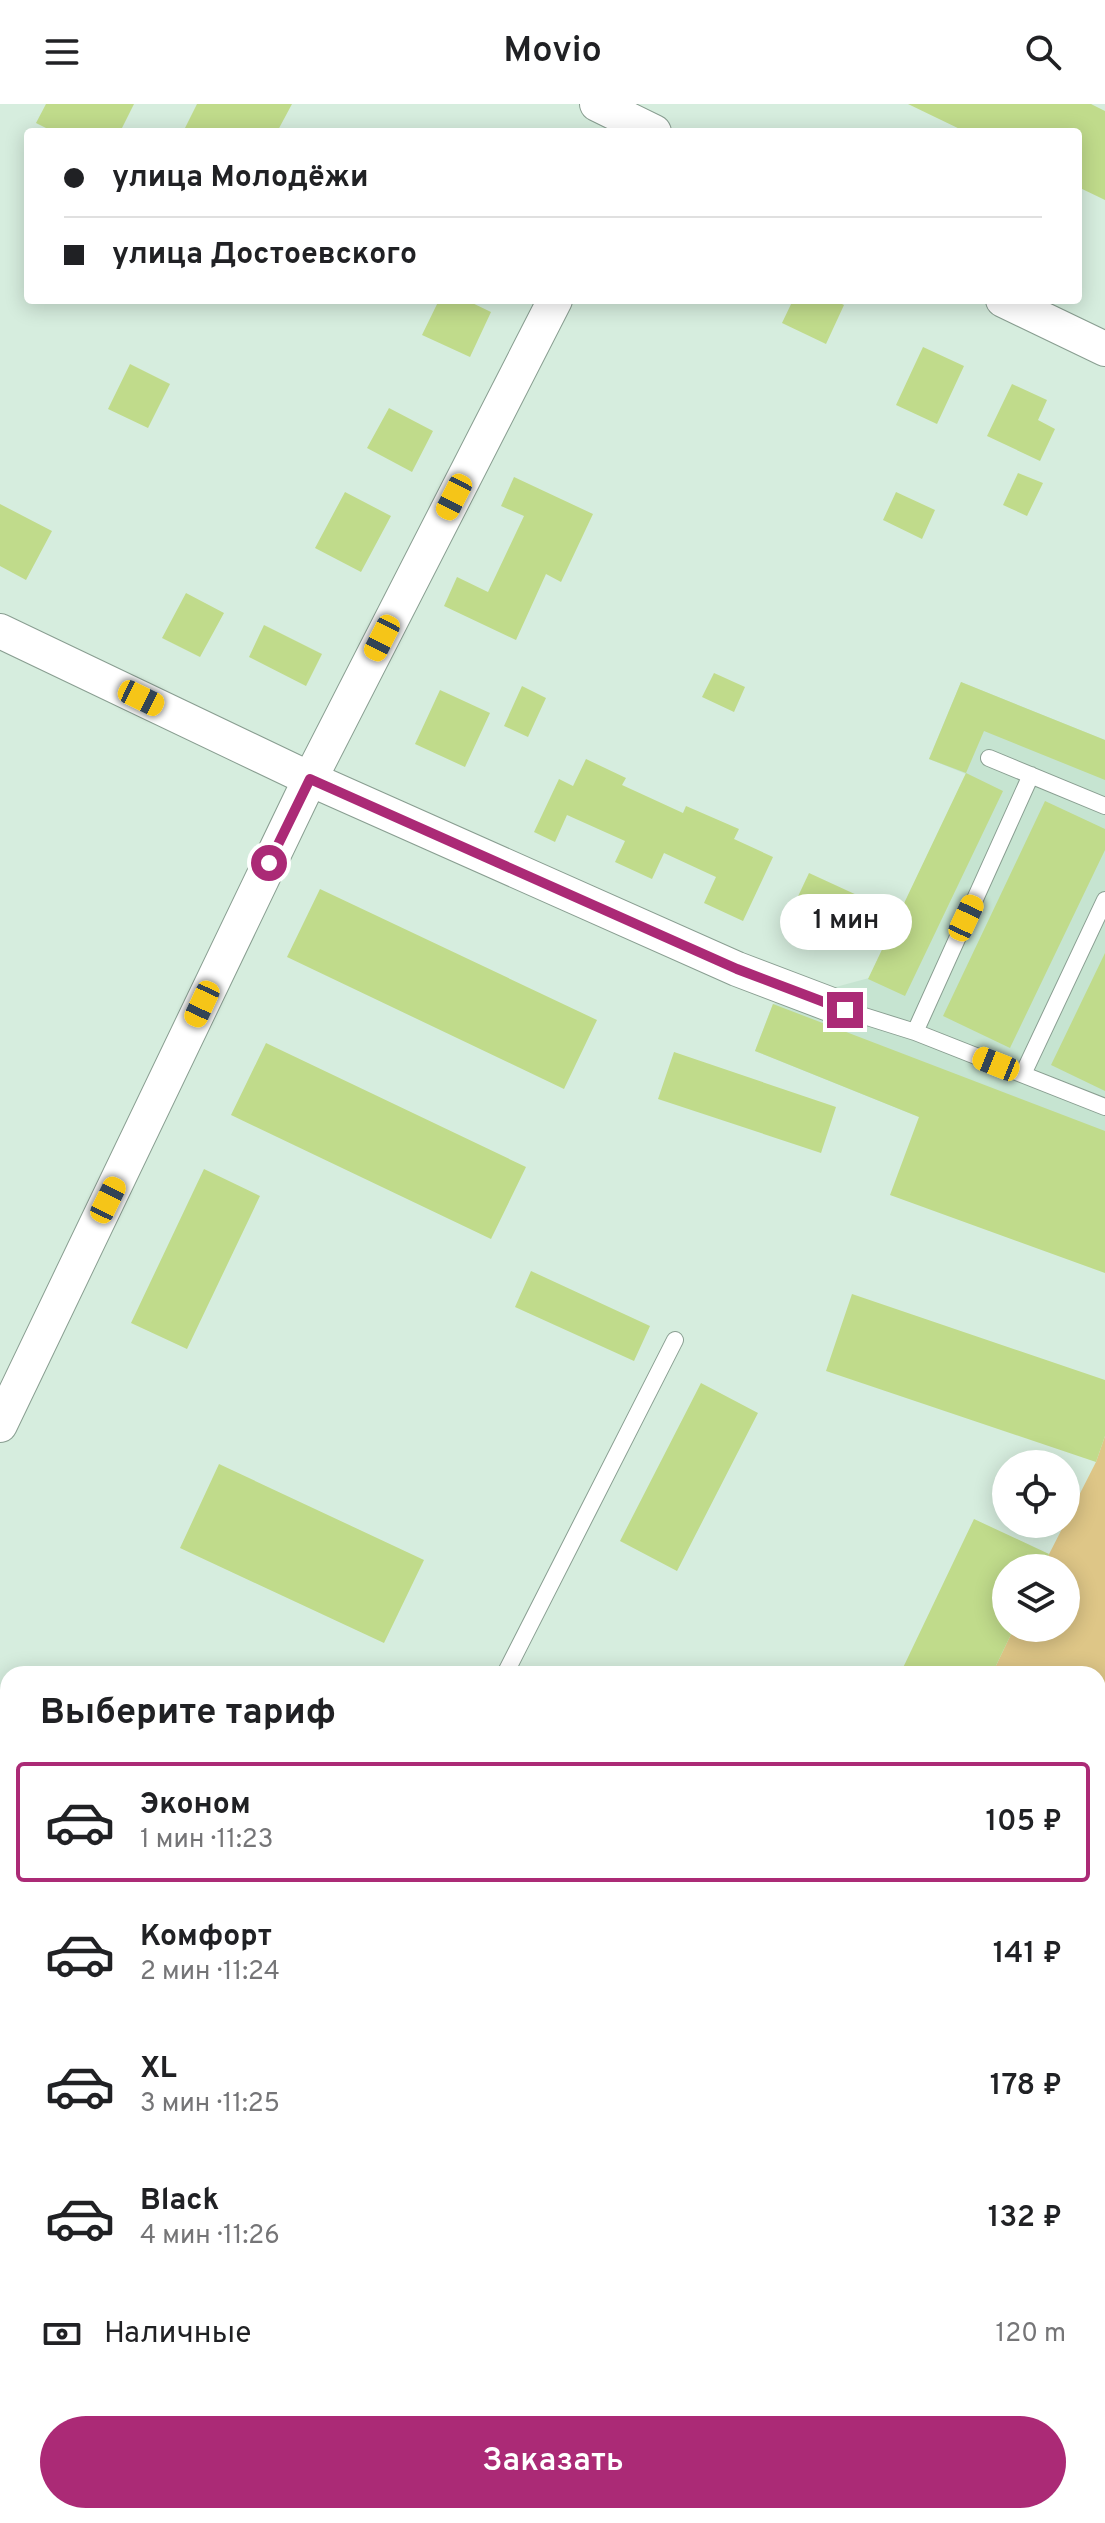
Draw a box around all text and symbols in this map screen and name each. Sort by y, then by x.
text: Movio [503,29,602,75]
icon: menu [40,30,84,74]
icon: search [1021,30,1065,74]
text: улица Молодёжи [112,160,369,197]
text: улица Достоевского [112,237,417,274]
car [432,470,476,524]
car [360,611,404,665]
car [114,677,168,719]
route start [251,845,287,881]
car [945,891,987,945]
callout: 1 мин [779,894,911,950]
text: 1 мин [813,905,879,938]
car [181,977,223,1031]
route end [827,992,863,1028]
car [969,1044,1023,1084]
car [87,1173,129,1227]
map controls [992,1450,1080,1642]
button: locate [992,1450,1080,1538]
button: layers [992,1554,1080,1642]
text: Выберите тариф [40,1691,336,1737]
icon: car [44,1786,116,1858]
text: Эконом [140,1787,251,1824]
text: 105 ₽ [985,1804,1062,1841]
text: 1 мин · 11:23 [140,1824,273,1857]
icon: car [44,1918,116,1990]
text: Комфорт [140,1919,272,1956]
text: 141 ₽ [993,1936,1062,1973]
text: 2 мин · 11:24 [140,1956,280,1989]
icon: car [44,2050,116,2122]
text: XL [140,2051,177,2088]
text: 178 ₽ [990,2068,1062,2105]
text: 3 мин · 11:25 [140,2088,280,2121]
icon: car [44,2182,116,2254]
text: Black [140,2183,219,2220]
text: 132 ₽ [988,2200,1062,2237]
text: 4 мин · 11:26 [140,2220,280,2253]
icon: cash [40,2312,84,2356]
text: Наличные [104,2316,251,2353]
text: 120 m [996,2318,1066,2351]
button: Заказать [40,2416,1066,2508]

